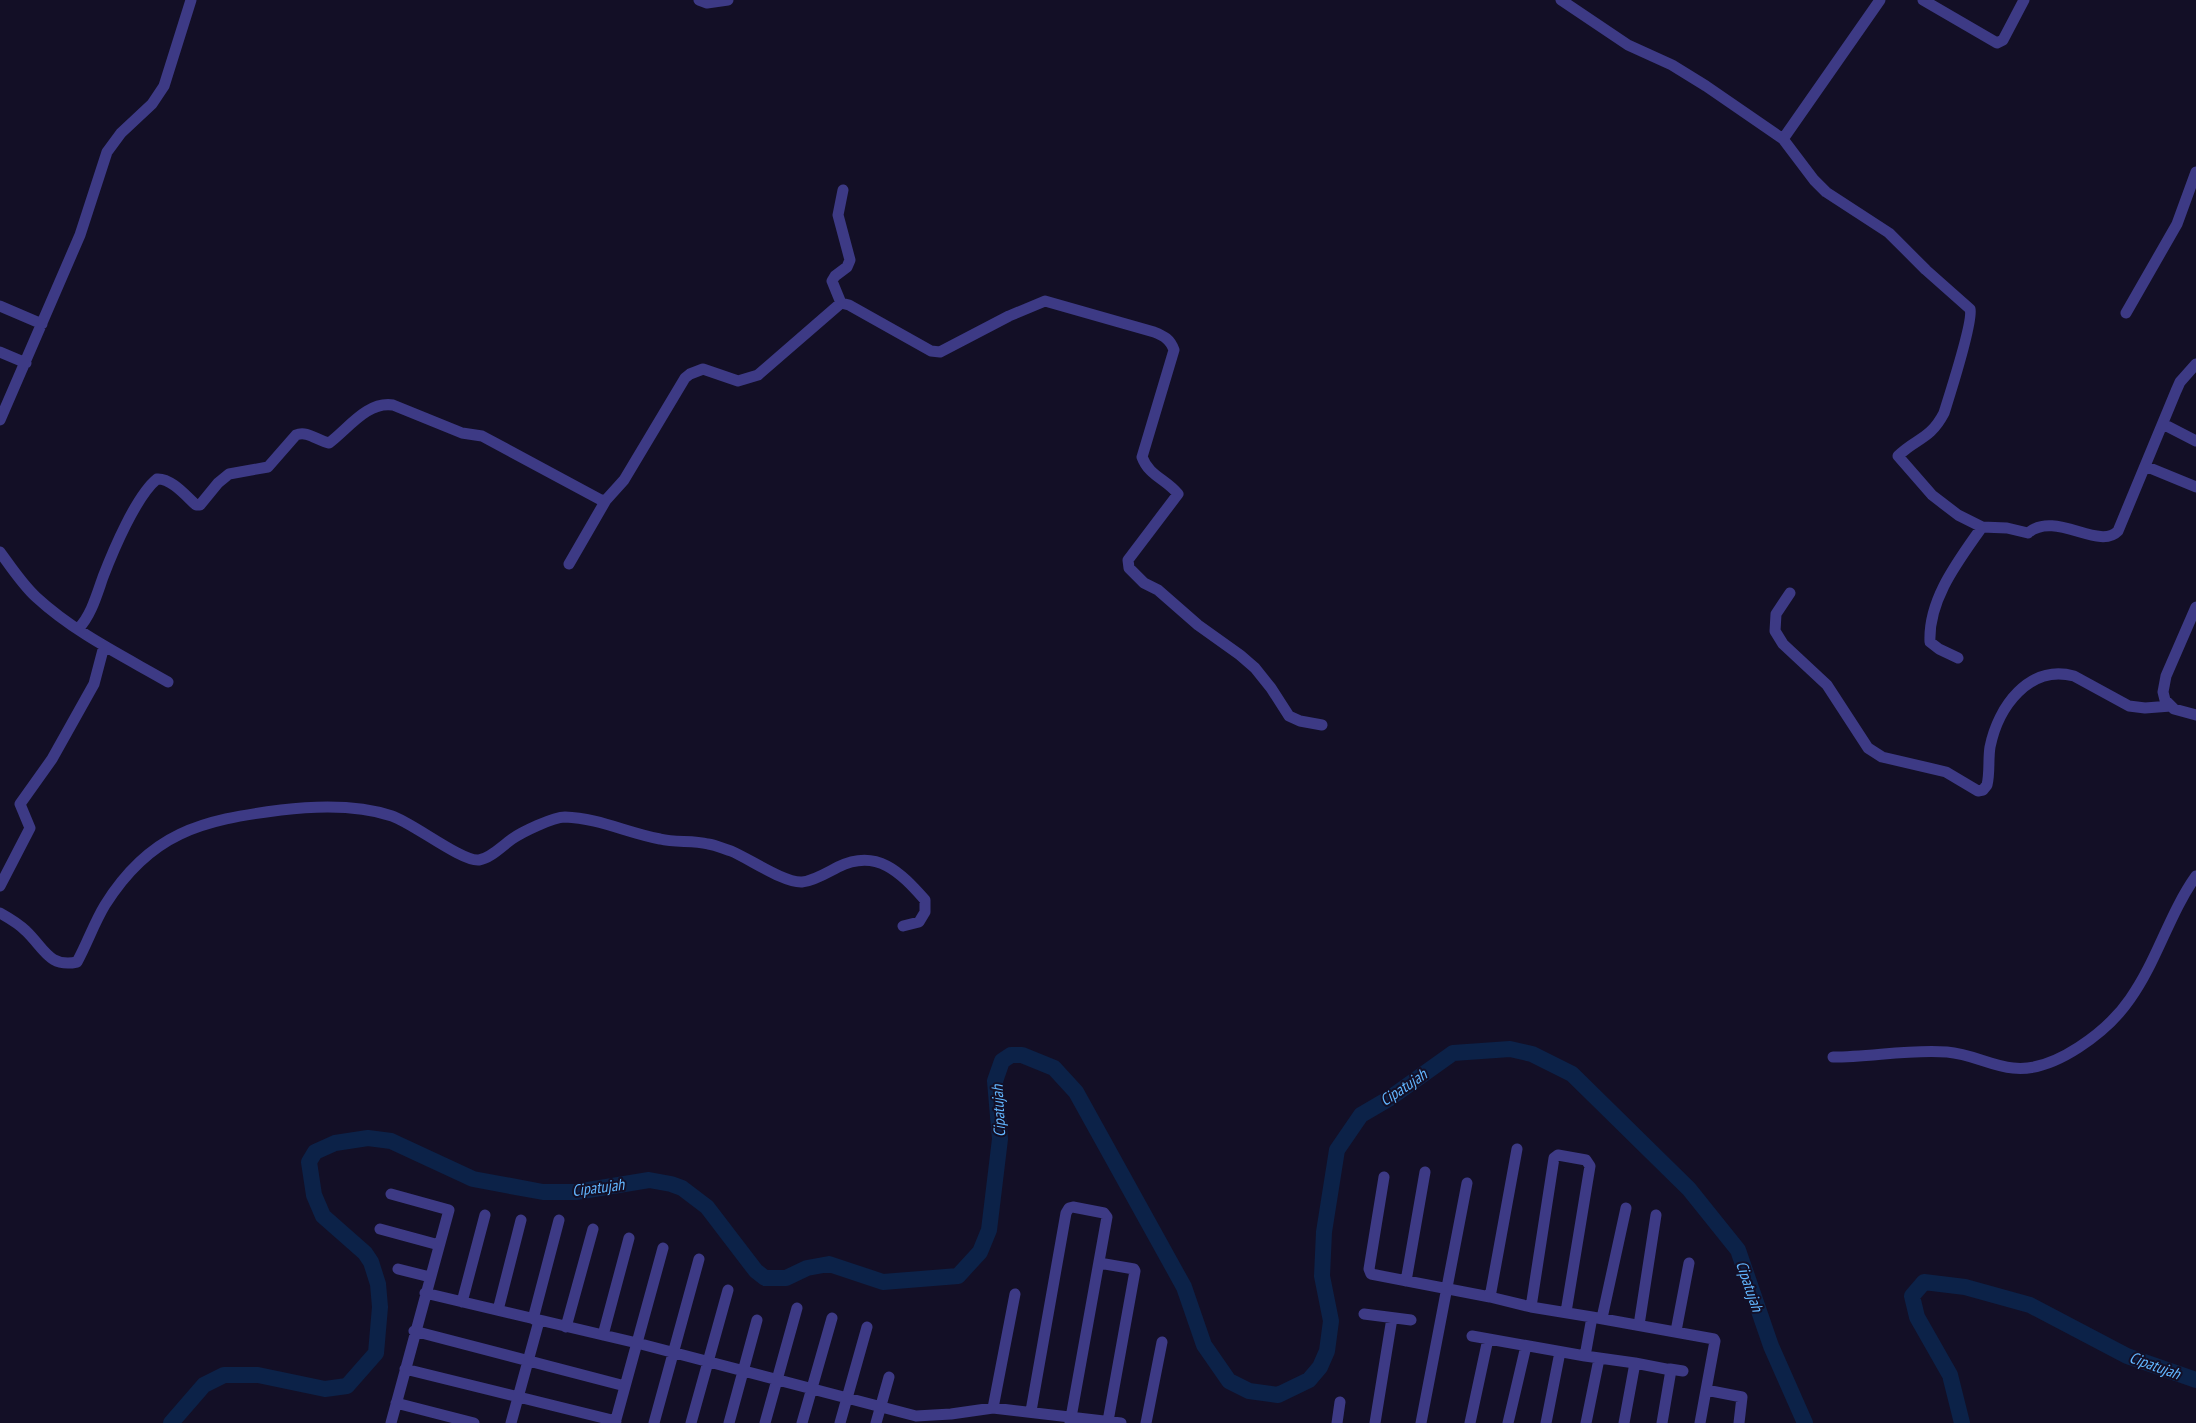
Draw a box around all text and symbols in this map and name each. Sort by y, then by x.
water label: Cipatujah [1376,1064,1431,1110]
water label: Cipatujah [987,1083,1009,1138]
water label: Cipatujah [571,1174,626,1200]
water label: Cipatujah [1732,1258,1768,1315]
water label: Cipatujah [2127,1347,2184,1384]

